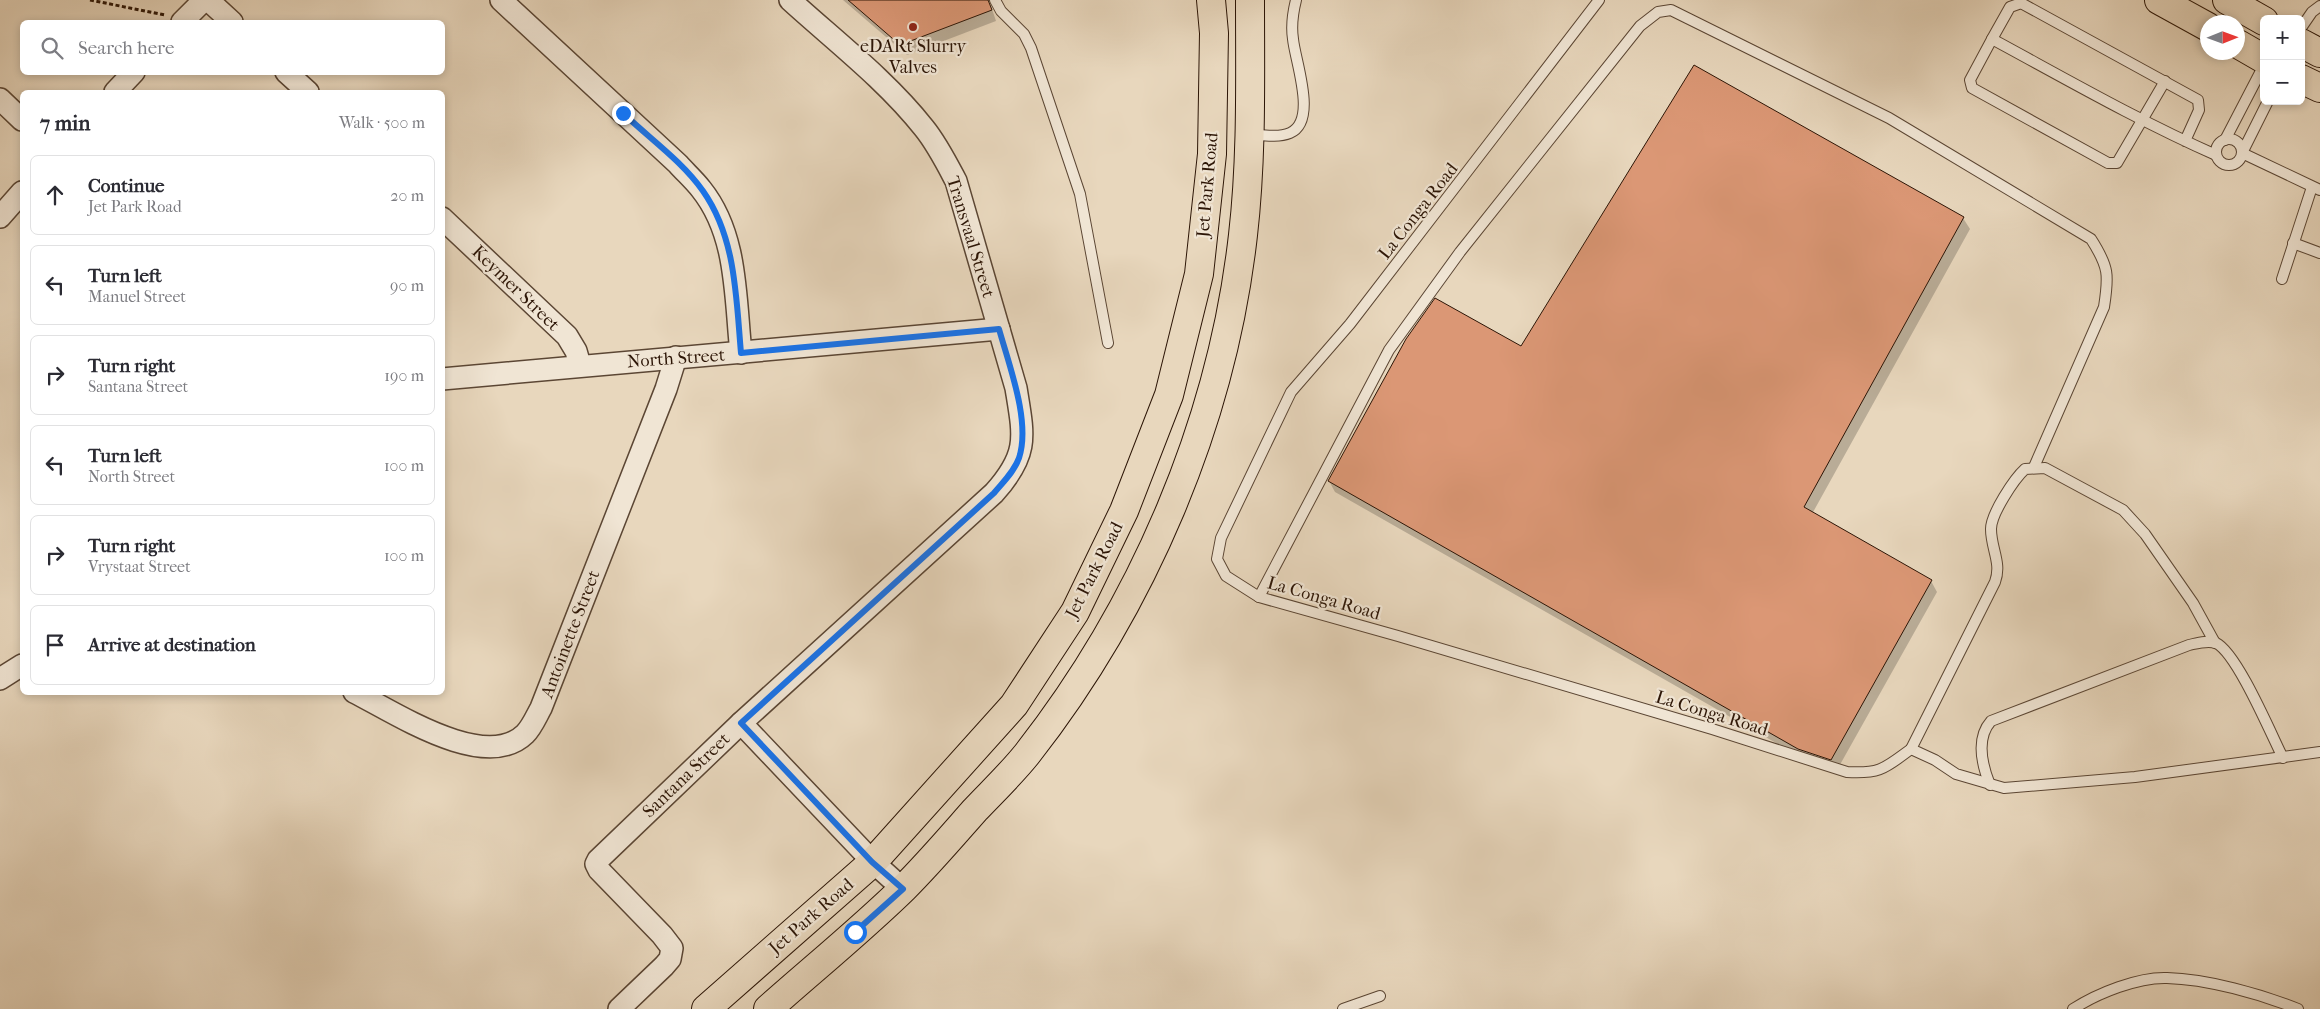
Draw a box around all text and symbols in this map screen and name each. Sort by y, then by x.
north arrow [2200,15,2245,60]
map controls [2260,15,2305,105]
button: + [2260,15,2305,60]
search box [20,20,445,75]
marker: eDARt Slurry Valves [907,21,919,33]
icon: search [38,34,66,62]
place label: eDARt Slurry Valves [860,36,967,78]
text: Search here [78,37,174,59]
button: − [2260,60,2305,105]
route end [612,102,635,125]
text: 7 min [40,111,91,135]
text: Walk · 500 m [339,113,425,132]
street label: Jet Park Road [1192,131,1223,240]
street label: La Conga Road [1374,159,1463,264]
street label: Transvaal Street [942,174,999,301]
text: Continue [88,175,164,197]
icon: ahead [41,181,69,209]
text: 20 m [390,186,424,205]
text: Jet Park Road [88,197,182,216]
street label: Keymer Street [467,241,564,336]
text: Turn left [88,265,162,287]
icon: left [41,271,69,299]
text: 90 m [390,276,424,295]
text: Manuel Street [88,287,186,306]
street label: North Street [626,345,726,372]
text: Turn right [88,355,175,377]
icon: right [41,361,69,389]
text: 190 m [384,366,424,385]
text: Santana Street [88,377,188,396]
text: Turn left [88,445,162,467]
icon: left [41,451,69,479]
text: 100 m [384,456,424,475]
text: North Street [88,467,175,486]
street label: Jet Park Road [1060,518,1128,624]
text: Turn right [88,535,175,557]
icon: right [41,541,69,569]
text: 100 m [384,546,424,565]
text: Vrystaat Street [88,557,191,576]
street label: Antoinette Street [536,567,605,702]
street label: La Conga Road [1265,572,1383,625]
icon: arrive [41,631,69,659]
text: Arrive at destination [88,634,256,656]
street label: La Conga Road [1653,686,1771,741]
street label: Santana Street [638,728,735,822]
street label: Jet Park Road [763,874,858,960]
route start [844,921,867,944]

